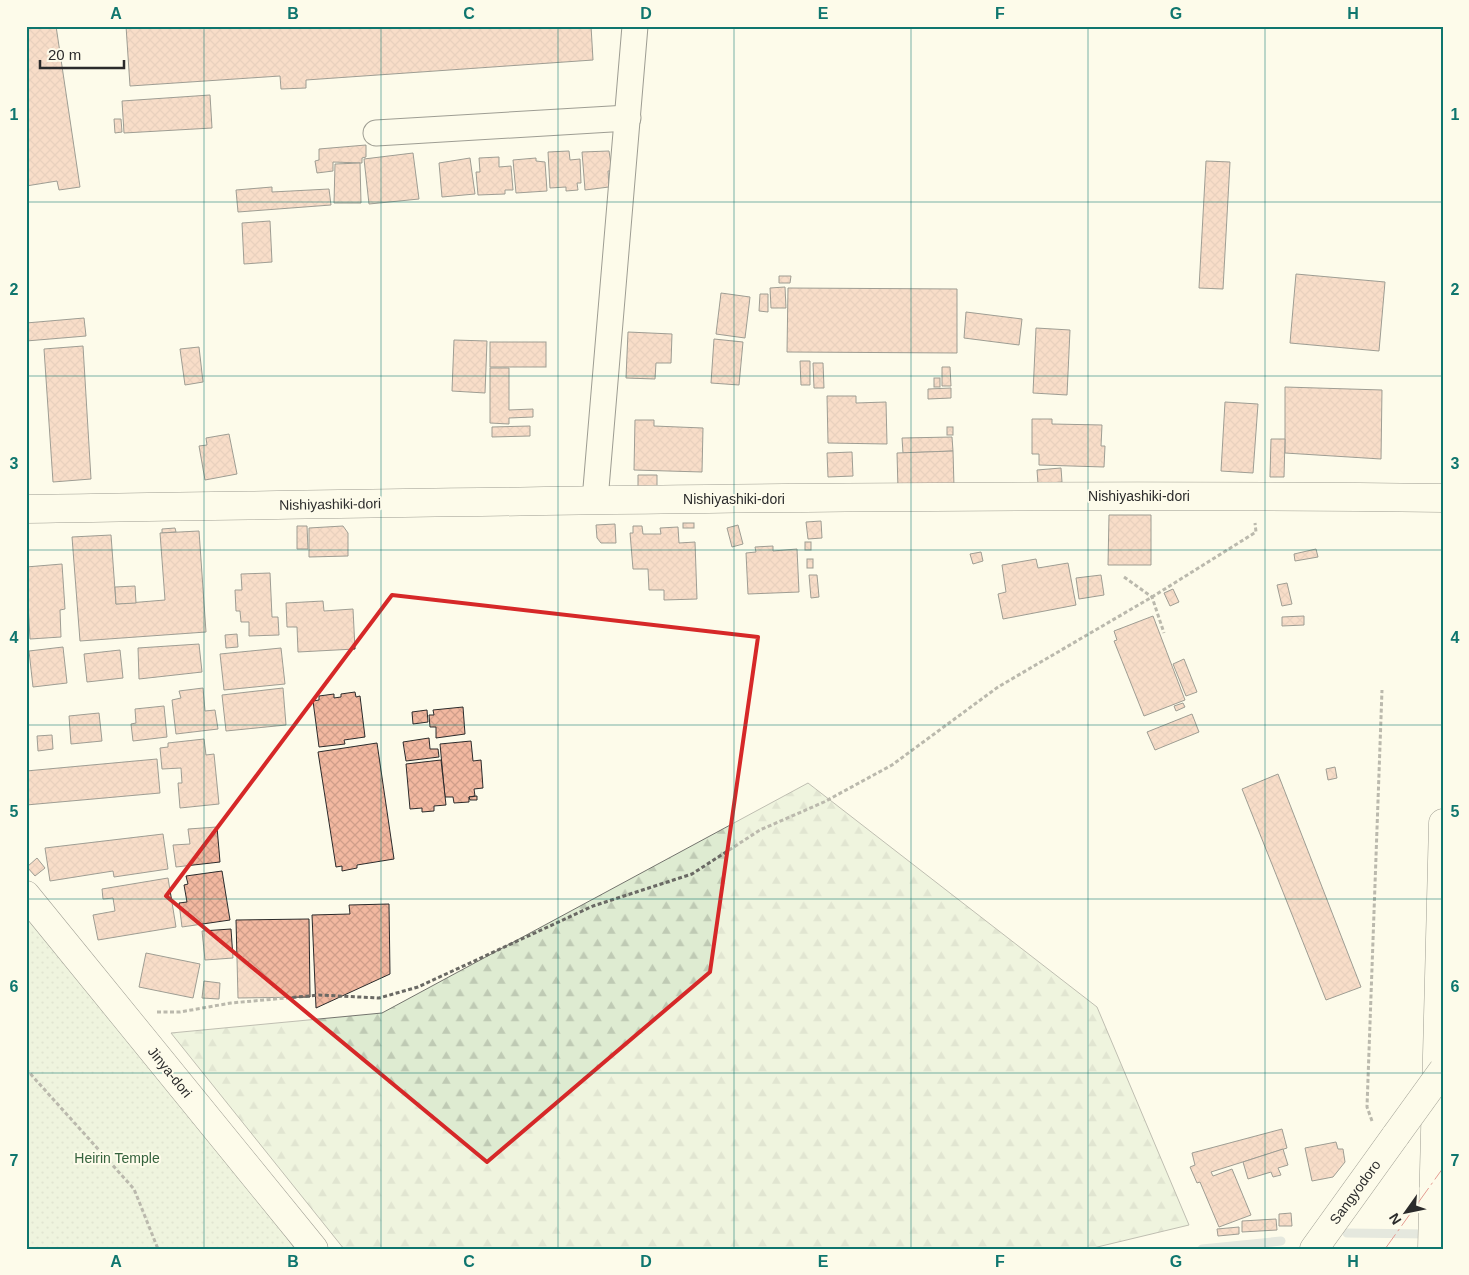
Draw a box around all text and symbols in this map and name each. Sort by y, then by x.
text: A [110,5,122,22]
text: B [287,5,299,22]
text: C [463,5,475,22]
text: D [640,5,652,22]
text: E [818,5,829,22]
text: F [995,5,1005,22]
text: G [1170,5,1182,22]
text: H [1347,5,1359,22]
scale bar [40,38,124,70]
text: 20 m [48,46,81,63]
text: 1 [10,106,19,123]
text: 1 [1451,106,1460,123]
text: 2 [10,281,19,298]
text: 2 [1451,281,1460,298]
text: 3 [10,455,19,472]
text: 3 [1451,455,1460,472]
street label: Nishiyashiki-dori [1088,488,1190,504]
street label: Nishiyashiki-dori [683,491,785,507]
street label: Nishiyashiki-dori [279,495,381,513]
text: 4 [10,629,19,646]
text: 4 [1451,629,1460,646]
text: 5 [10,803,19,820]
text: 5 [1451,803,1460,820]
text: 6 [10,978,19,995]
text: 6 [1451,978,1460,995]
street label: Jinya-dori [145,1043,195,1101]
park label: Heirin Temple [74,1150,160,1166]
text: 7 [10,1152,19,1169]
text: 7 [1451,1152,1460,1169]
street label: Sangyodoro [1326,1157,1384,1227]
north arrow [1382,1188,1432,1238]
text: N [1386,1210,1405,1228]
text: A [110,1253,122,1270]
text: B [287,1253,299,1270]
text: C [463,1253,475,1270]
text: D [640,1253,652,1270]
text: E [818,1253,829,1270]
text: F [995,1253,1005,1270]
text: G [1170,1253,1182,1270]
text: H [1347,1253,1359,1270]

